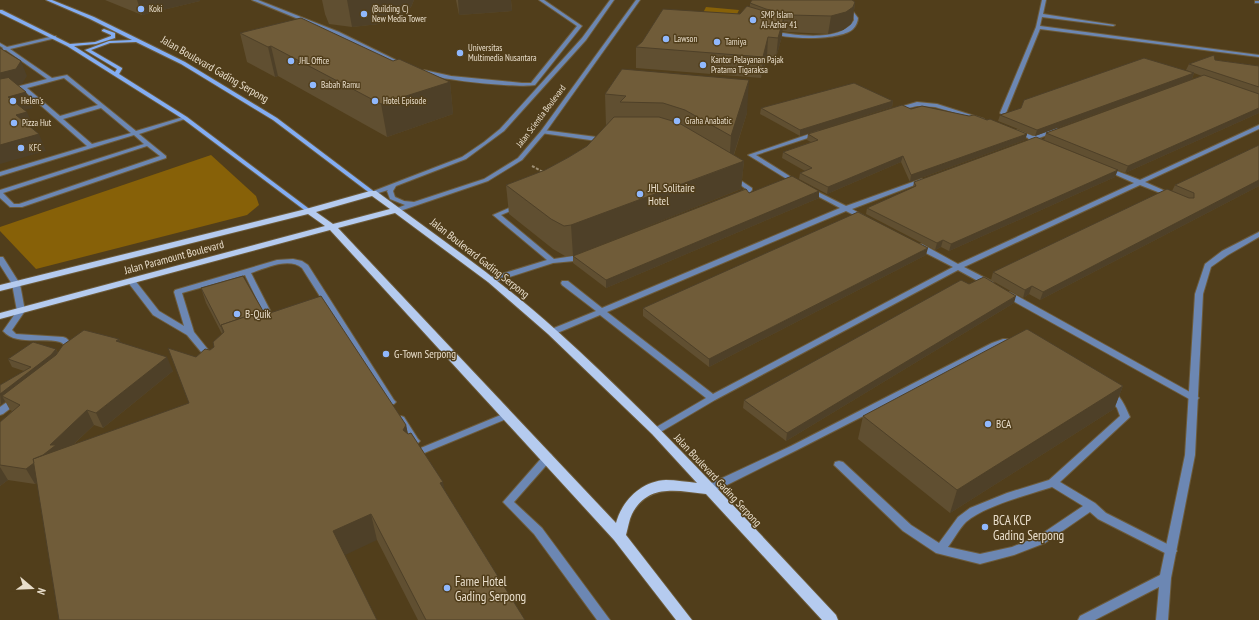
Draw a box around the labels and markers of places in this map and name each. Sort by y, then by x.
place label: Koki [149,3,162,14]
place label: (Building C) New Media Tower [372,3,427,24]
marker: Koki [136,4,146,14]
marker: (Building C) New Media Tower [359,9,369,19]
place label: SMP Islam Al-Azhar 41 [761,9,797,30]
marker: SMP Islam Al-Azhar 41 [748,15,758,25]
place label: Lawson [674,33,697,44]
marker: Lawson [661,34,671,44]
place label: Tamiya [725,36,747,47]
marker: Tamiya [712,37,722,47]
place label: Universitas Multimedia Nusantara [468,42,537,63]
marker: Universitas Multimedia Nusantara [455,48,465,58]
place label: Kantor Pelayanan Pajak Pratama Tigaraksa [711,54,784,75]
place label: JHL Office [298,55,330,66]
marker: JHL Office [286,56,296,66]
marker: Kantor Pelayanan Pajak Pratama Tigaraksa [698,60,708,70]
place label: Babah Ramu [321,79,360,90]
marker: Babah Ramu [308,80,318,90]
place label: Helen's [21,95,44,106]
place label: Hotel Episode [383,95,426,106]
marker: Helen's [8,96,18,106]
marker: Hotel Episode [370,96,380,106]
place label: Graha Anabatic [685,115,732,126]
marker: Graha Anabatic [672,116,682,126]
place label: Pizza Hut [22,117,52,128]
marker: Pizza Hut [9,118,19,128]
place label: KFC [29,142,41,153]
marker: KFC [16,143,26,153]
place label: JHL Solitaire Hotel [647,181,695,208]
marker: JHL Solitaire Hotel [635,189,645,199]
place label: B-Quik [245,307,272,321]
marker: B-Quik [232,309,242,319]
place label: G-Town Serpong [394,347,456,361]
marker: G-Town Serpong [381,349,391,359]
place label: BCA [996,417,1012,431]
marker: BCA [983,419,993,429]
place label: BCA KCP Gading Serpong [993,512,1064,544]
marker: BCA KCP Gading Serpong [980,522,990,532]
place label: Fame Hotel Gading Serpong [455,573,526,605]
marker: Fame Hotel Gading Serpong [442,583,452,593]

